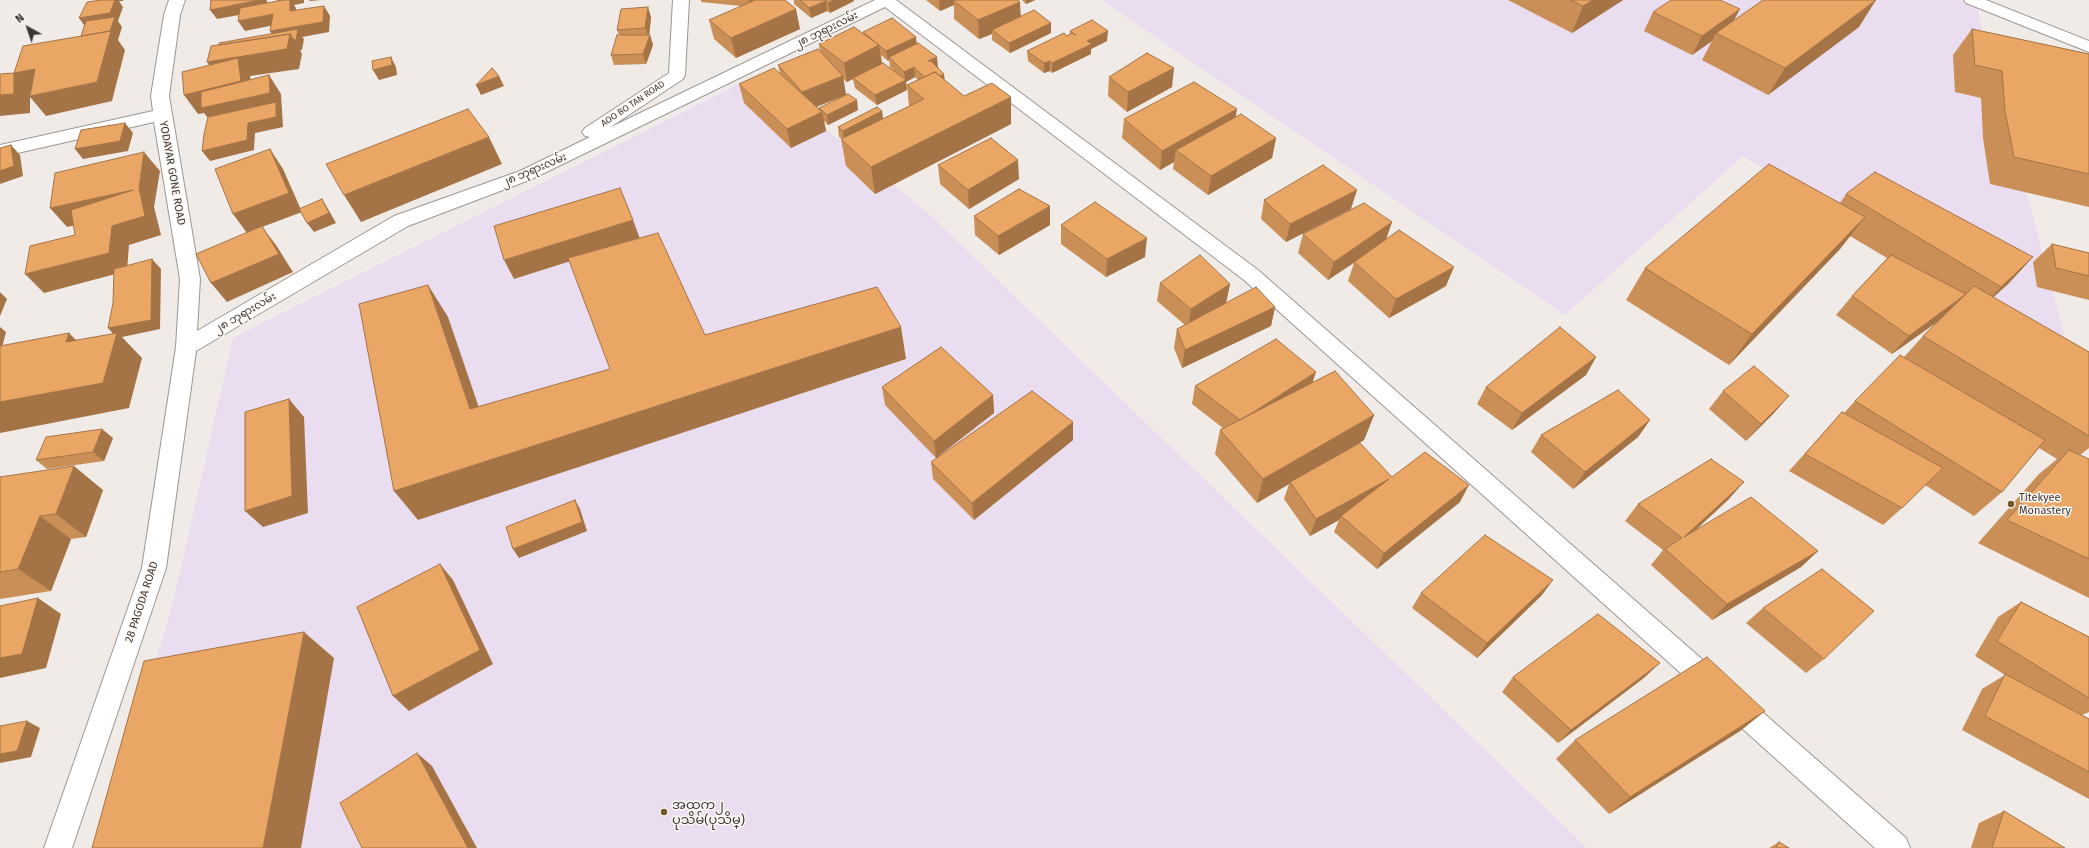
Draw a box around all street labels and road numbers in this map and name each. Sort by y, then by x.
street label: ၂၈ ဘုရားလမ်း [792,9,860,51]
street label: AOO BO TAN ROAD [599,79,667,129]
street label: YODAYAR GONE ROAD [156,120,188,226]
street label: ၂၈ ဘုရားလမ်း [499,150,569,190]
street label: ၂၈ ဘုရားလမ်း [211,290,279,336]
street label: 28 PAGODA ROAD [123,560,161,644]

